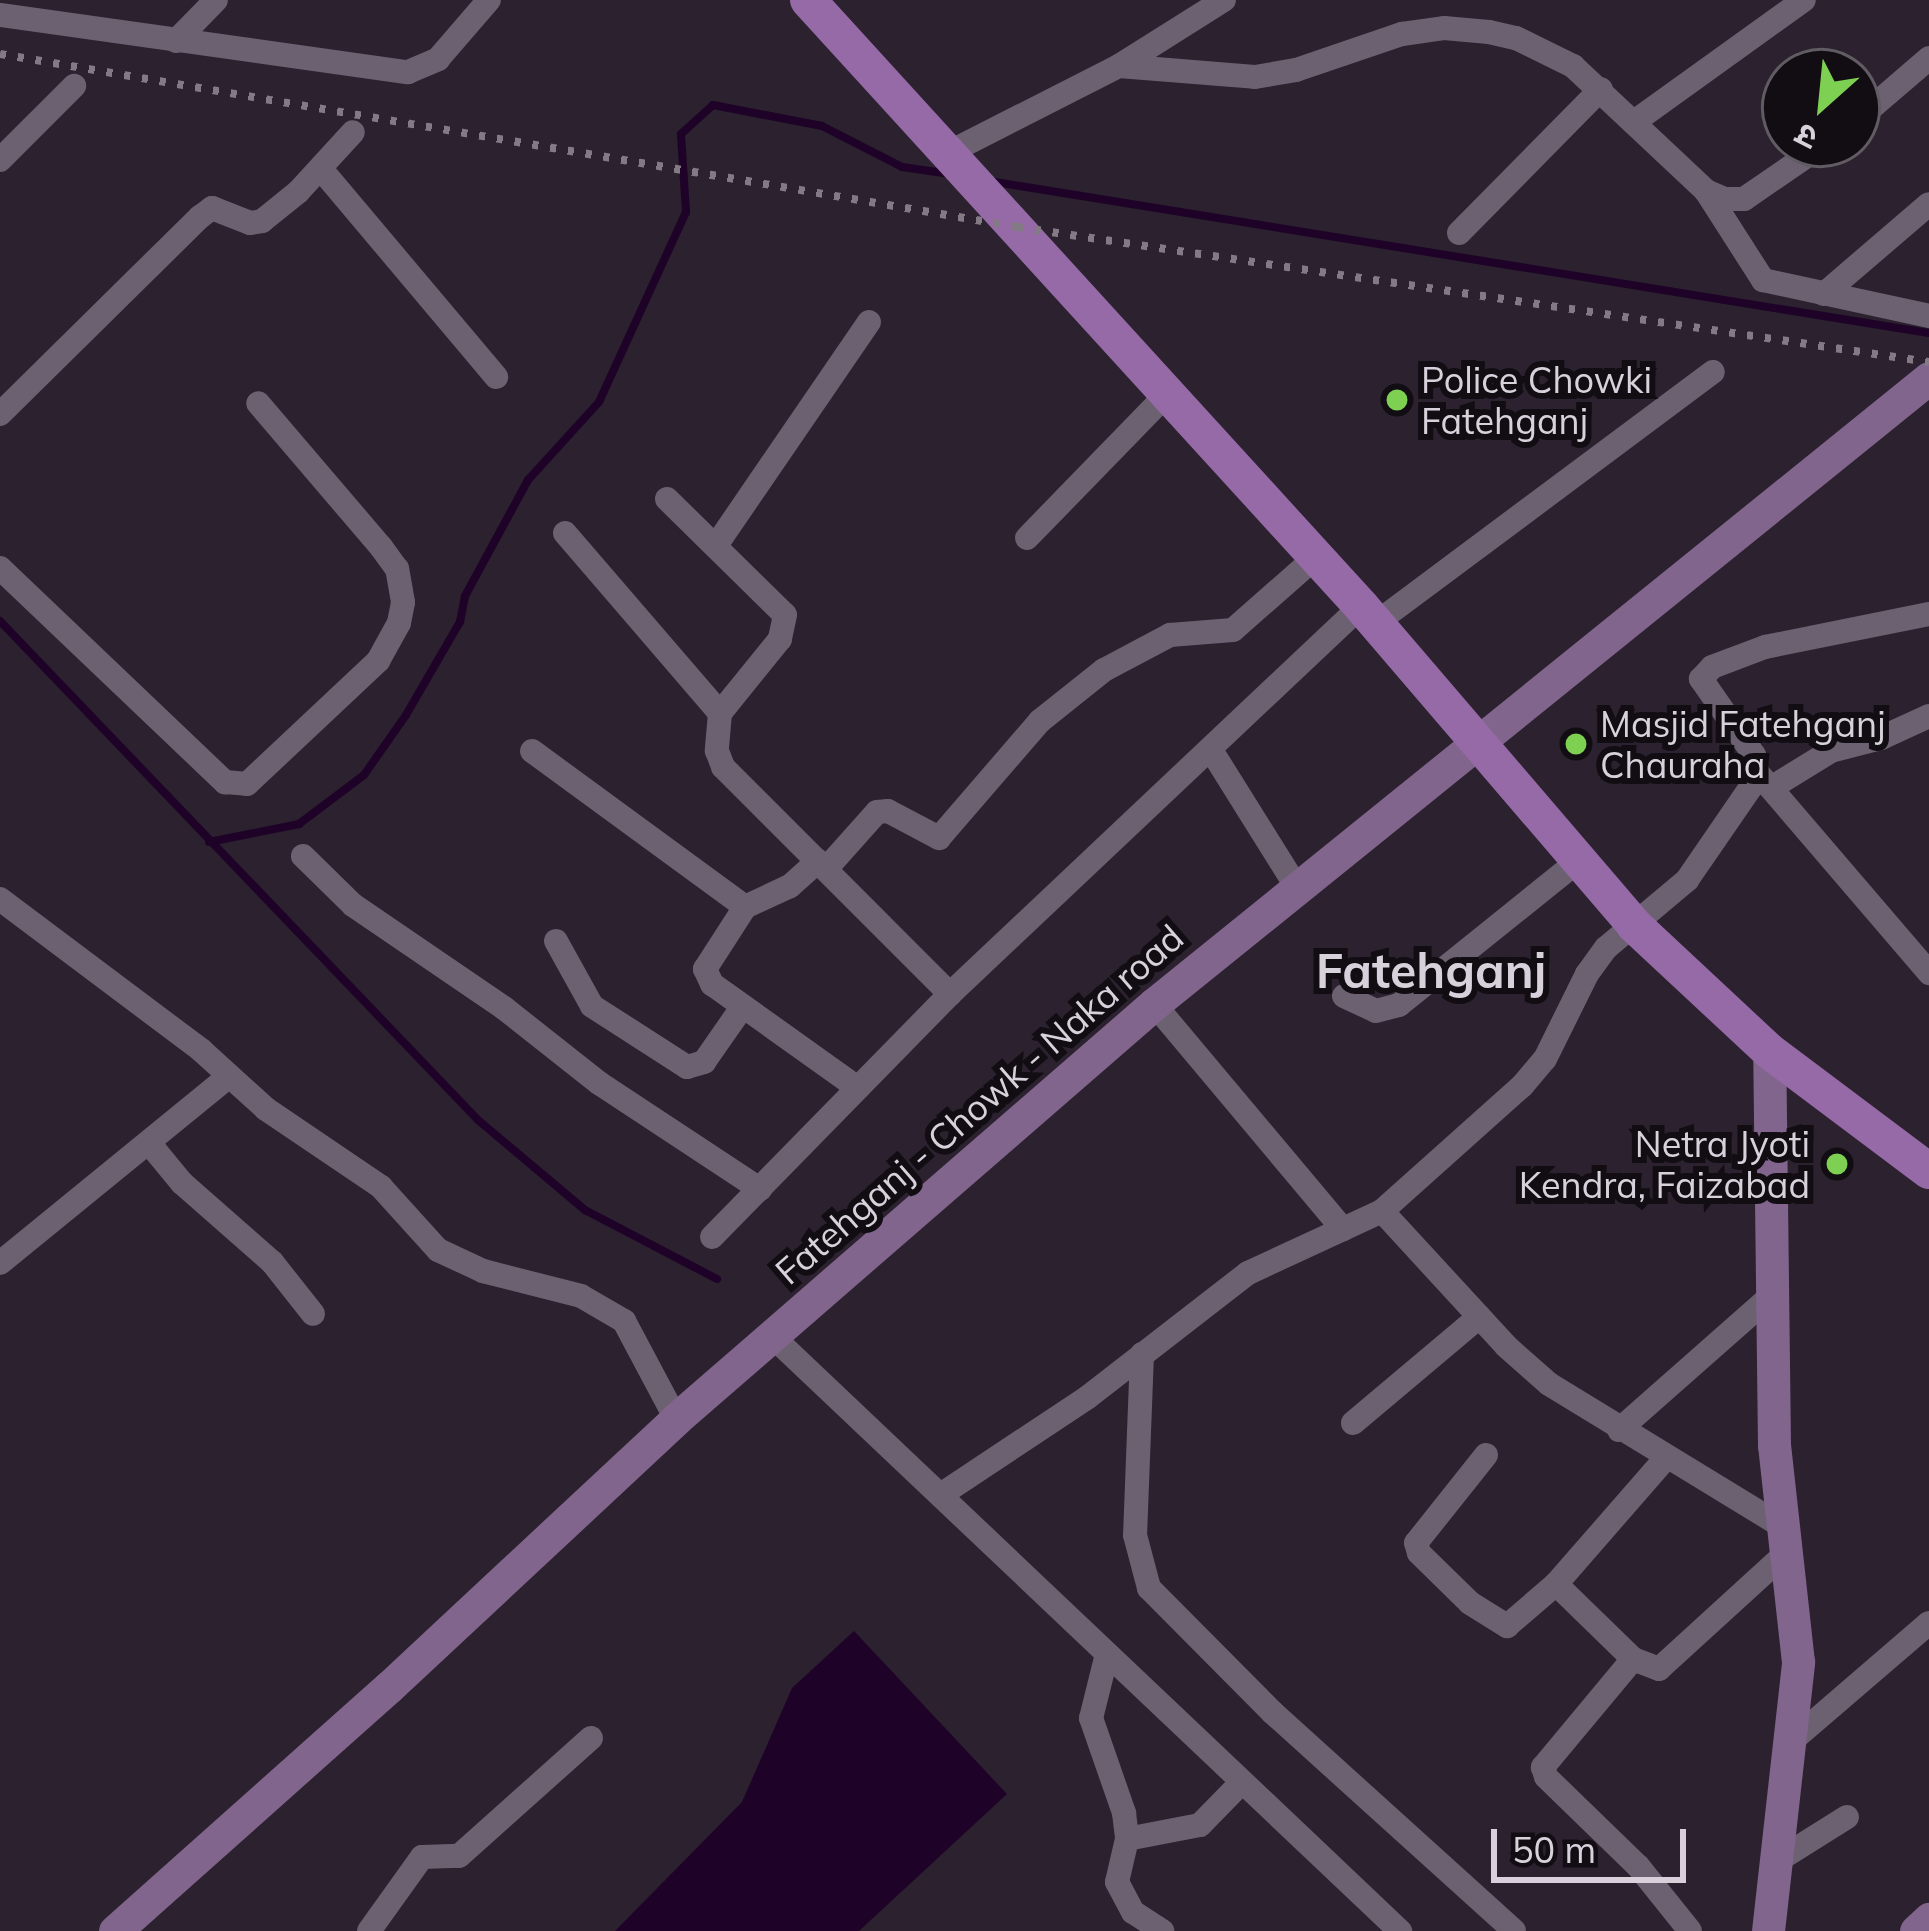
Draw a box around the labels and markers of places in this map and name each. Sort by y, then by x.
place label: Police Chowki Fatehganj [1421,357,1652,442]
marker: Police Chowki Fatehganj [1384,387,1410,413]
place label: Masjid Fatehganj Chauraha [1600,701,1886,786]
marker: Masjid Fatehganj Chauraha [1563,731,1589,757]
place label: Netra Jyoti Kendra, Faizabad [1519,1121,1810,1206]
marker: Netra Jyoti Kendra, Faizabad [1821,1148,1853,1180]

